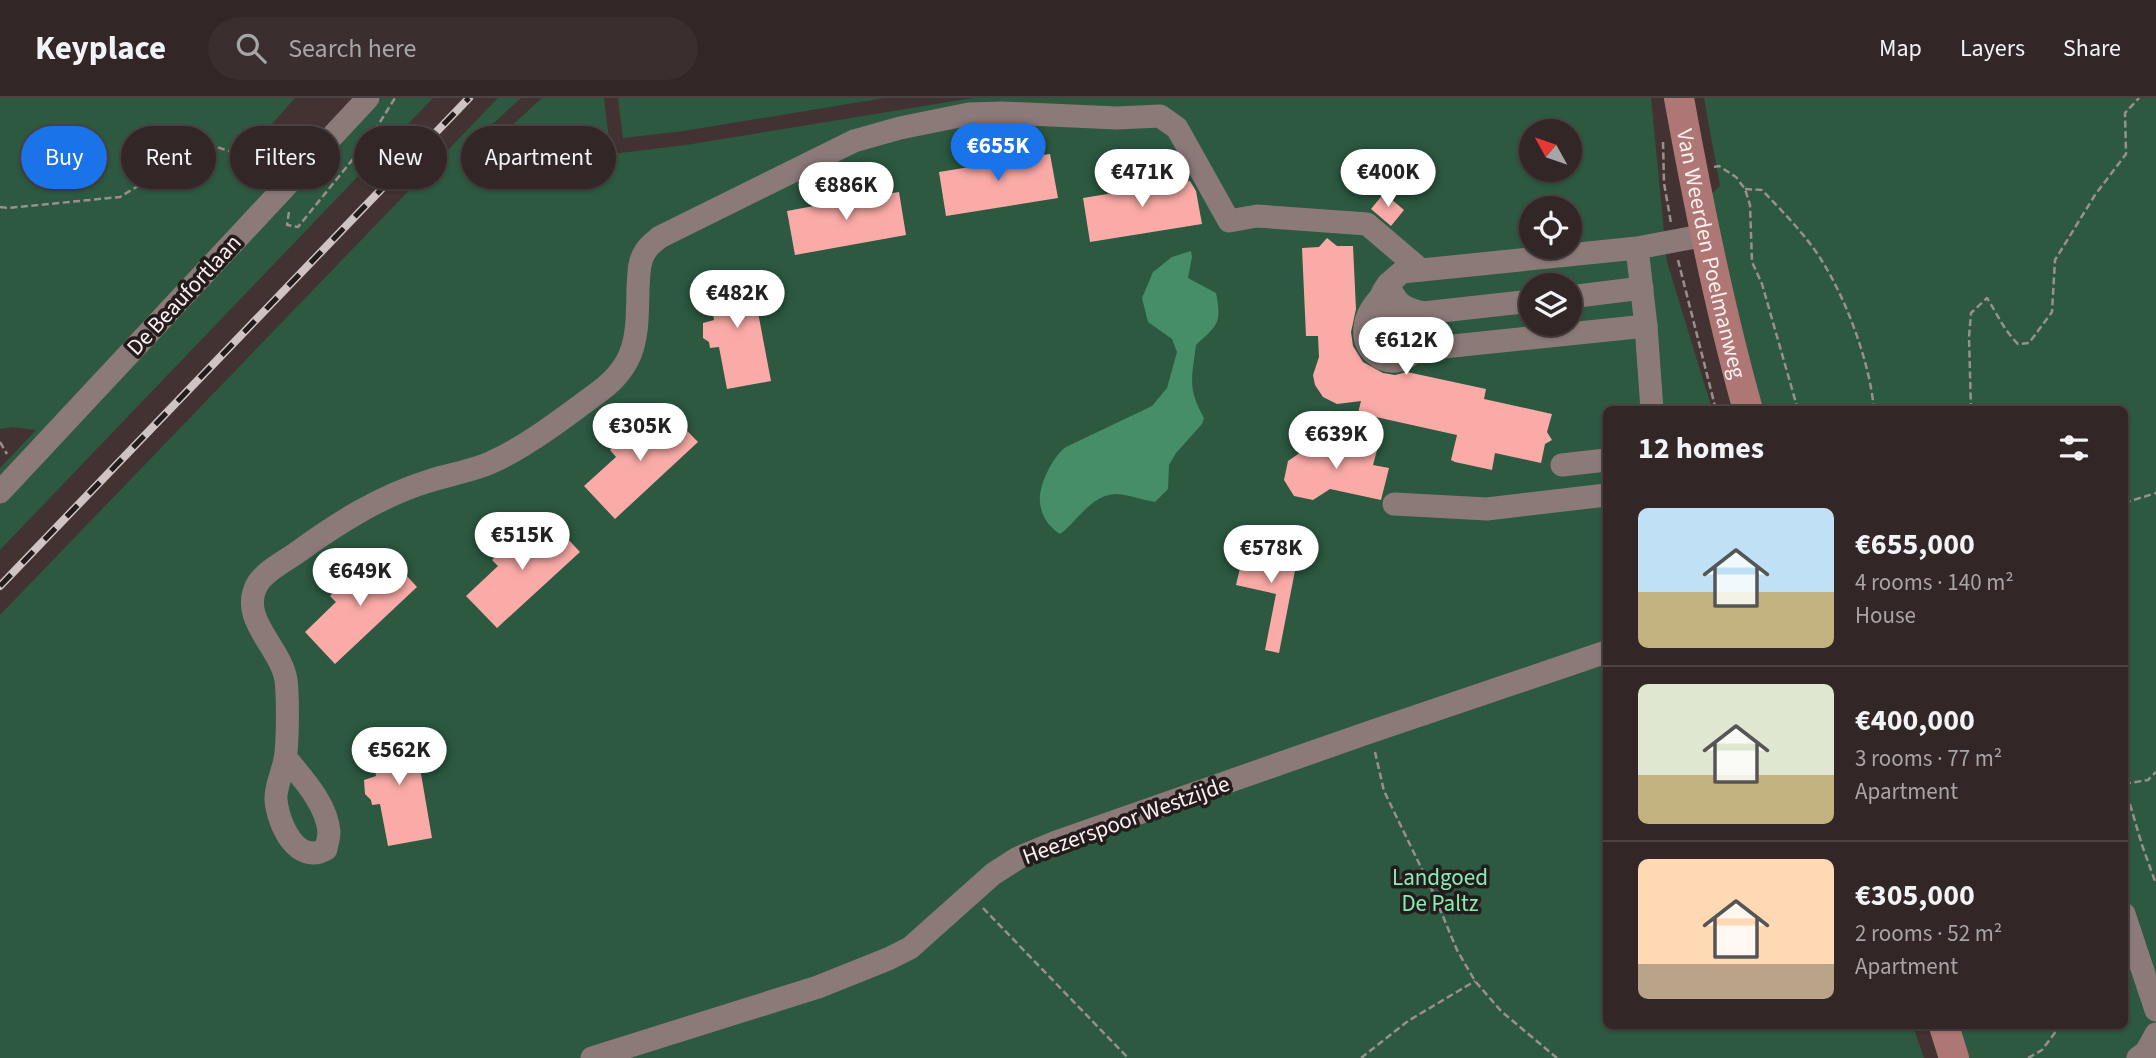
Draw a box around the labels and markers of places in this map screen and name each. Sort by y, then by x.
pin: €655K [949,123,1047,183]
pin: €471K [1093,150,1191,209]
pin: €400K [1339,150,1437,209]
pin: €886K [797,162,895,222]
pin: €482K [688,271,786,330]
pin: €612K [1357,317,1455,377]
pin: €305K [591,404,689,463]
pin: €639K [1287,412,1385,471]
pin: €515K [473,512,571,572]
pin: €578K [1222,526,1320,585]
pin: €649K [311,548,409,608]
pin: €562K [350,728,448,787]

